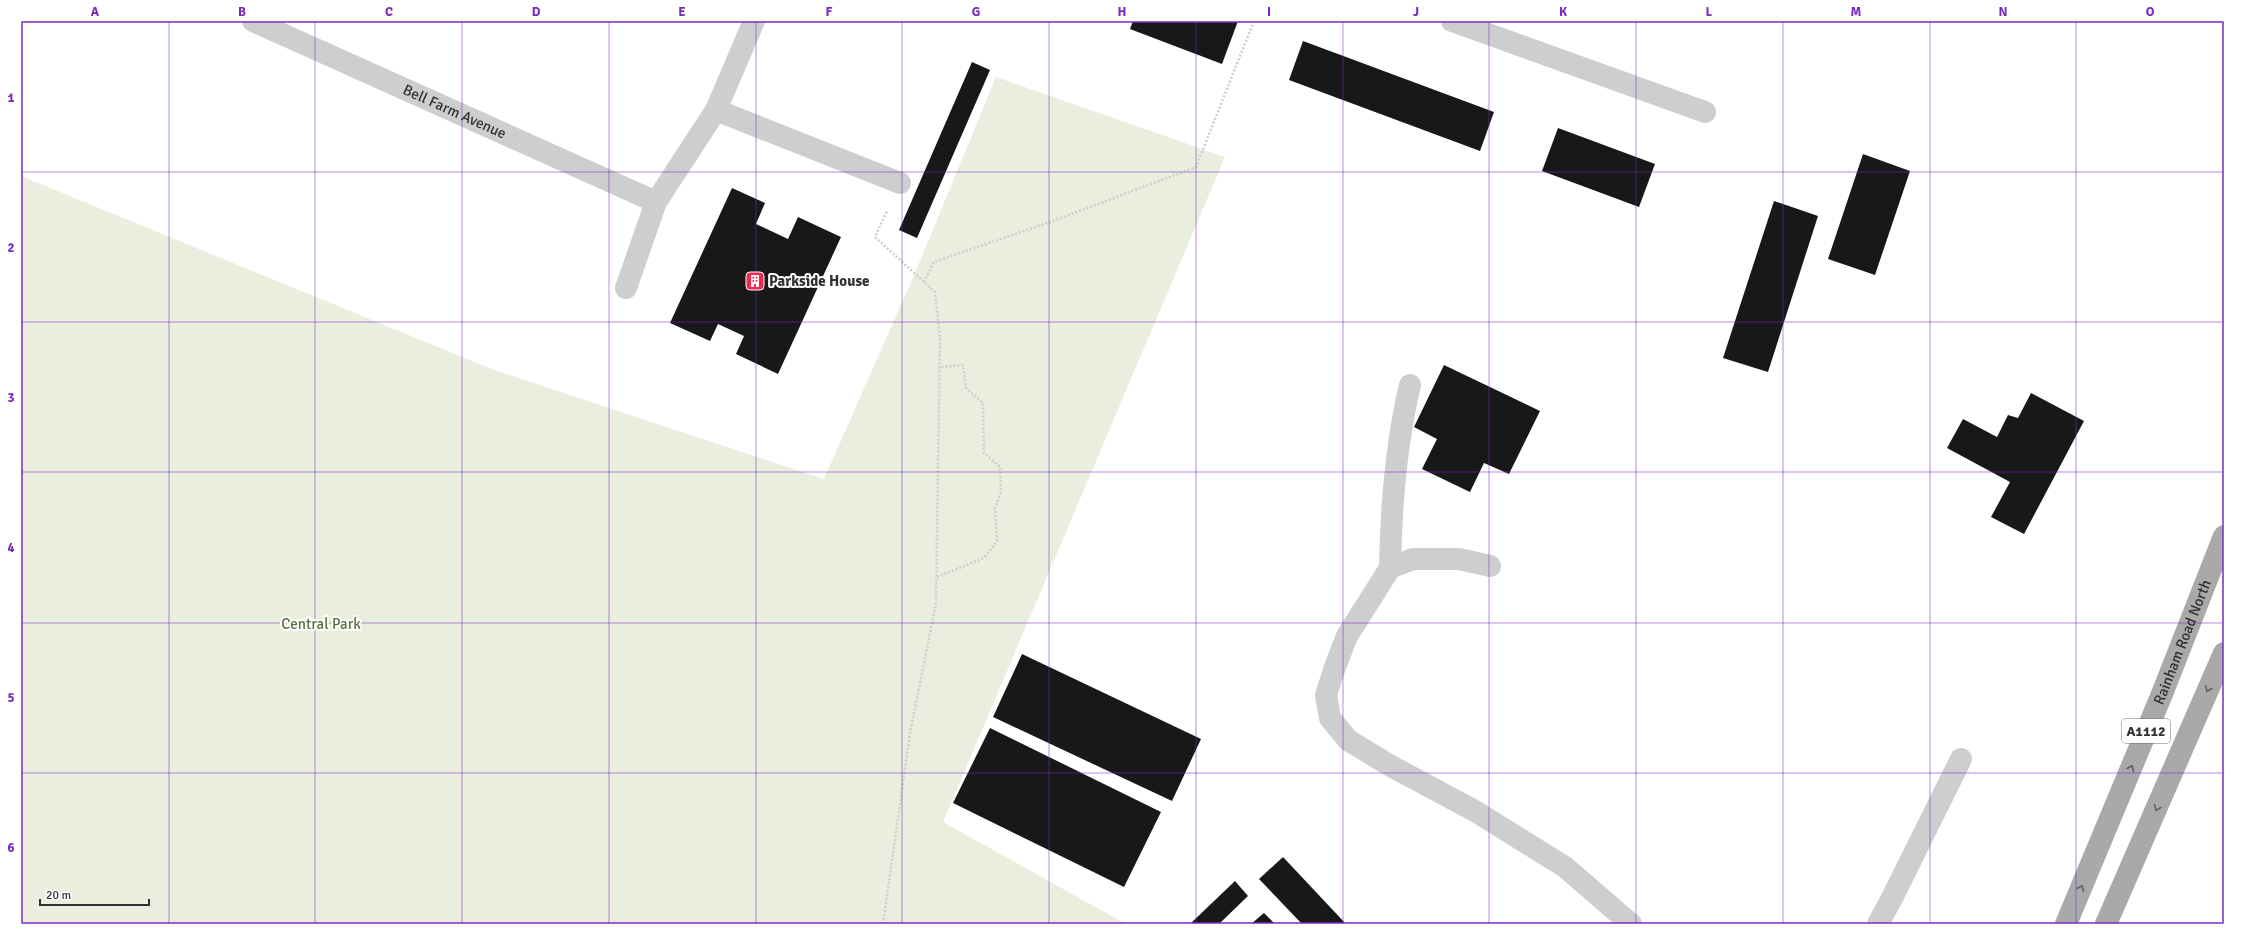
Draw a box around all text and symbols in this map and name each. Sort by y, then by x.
text: A [91,4,100,20]
text: B [238,4,246,20]
text: C [385,4,393,20]
text: D [532,4,541,20]
text: E [678,4,686,20]
text: F [826,4,833,20]
text: G [972,4,980,20]
text: H [1118,4,1126,20]
text: I [1267,4,1271,20]
text: J [1413,4,1419,20]
text: K [1559,4,1567,20]
text: L [1706,4,1713,20]
text: M [1851,4,1862,20]
text: N [1998,4,2008,20]
text: O [2146,4,2155,20]
street label: Bell Farm Avenue [400,81,509,143]
text: 1 [7,90,15,106]
text: 2 [7,240,15,256]
building icon: Parkside House [744,270,766,292]
place label: Parkside House [769,272,869,290]
text: 3 [7,390,15,406]
text: 4 [7,540,15,556]
street label: Rainham Road North [2150,577,2215,707]
park label: Central Park [281,615,361,633]
one-way arrow [2205,685,2213,692]
text: 5 [7,690,15,706]
road number: A1112 [2122,719,2170,743]
one-way arrow [2126,765,2134,772]
one-way arrow [2154,803,2162,811]
text: 6 [7,840,15,856]
scale bar [40,881,149,907]
one-way arrow [2076,885,2084,892]
text: 20 m [46,888,71,903]

